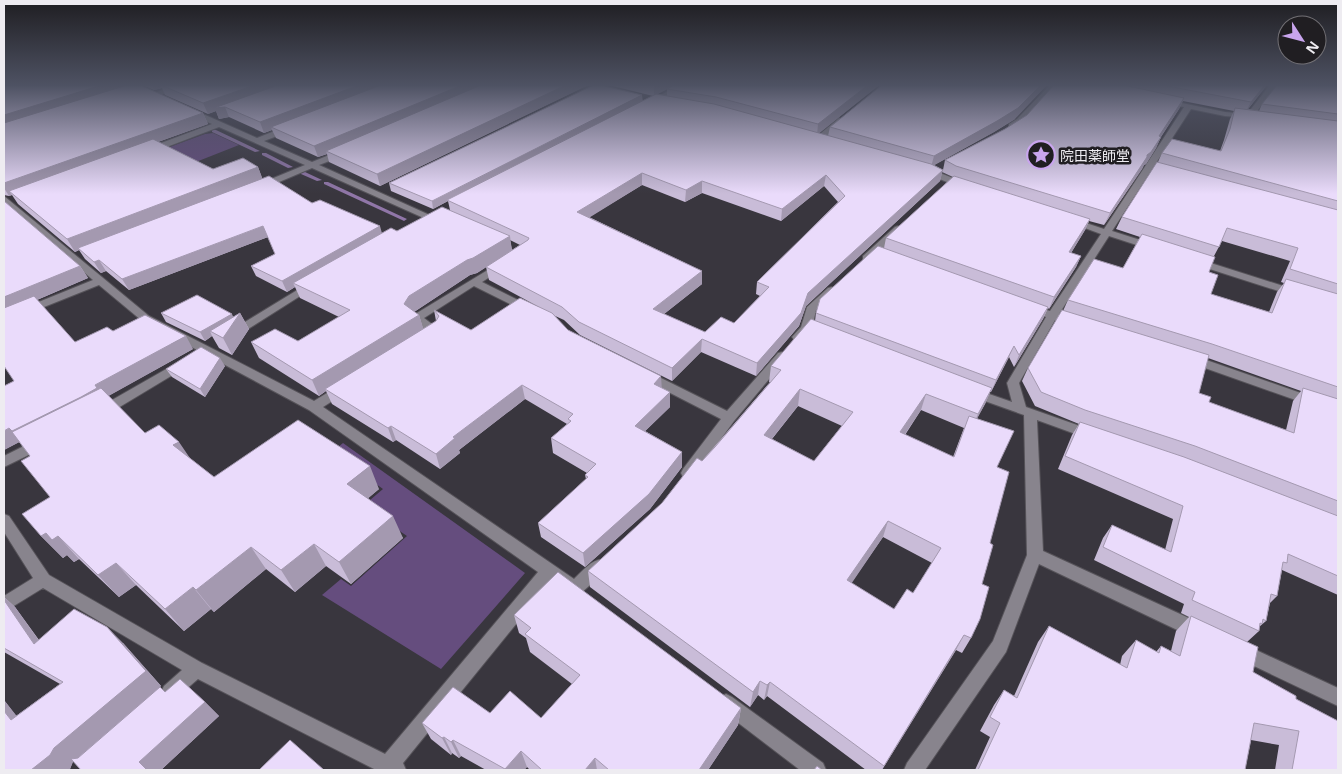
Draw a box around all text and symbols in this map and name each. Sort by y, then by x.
north arrow [1277,15,1327,65]
text: N [1302,38,1324,58]
place icon: 院田薬師堂 [1026,140,1056,170]
place label: 院田薬師堂 [1060,146,1130,165]

